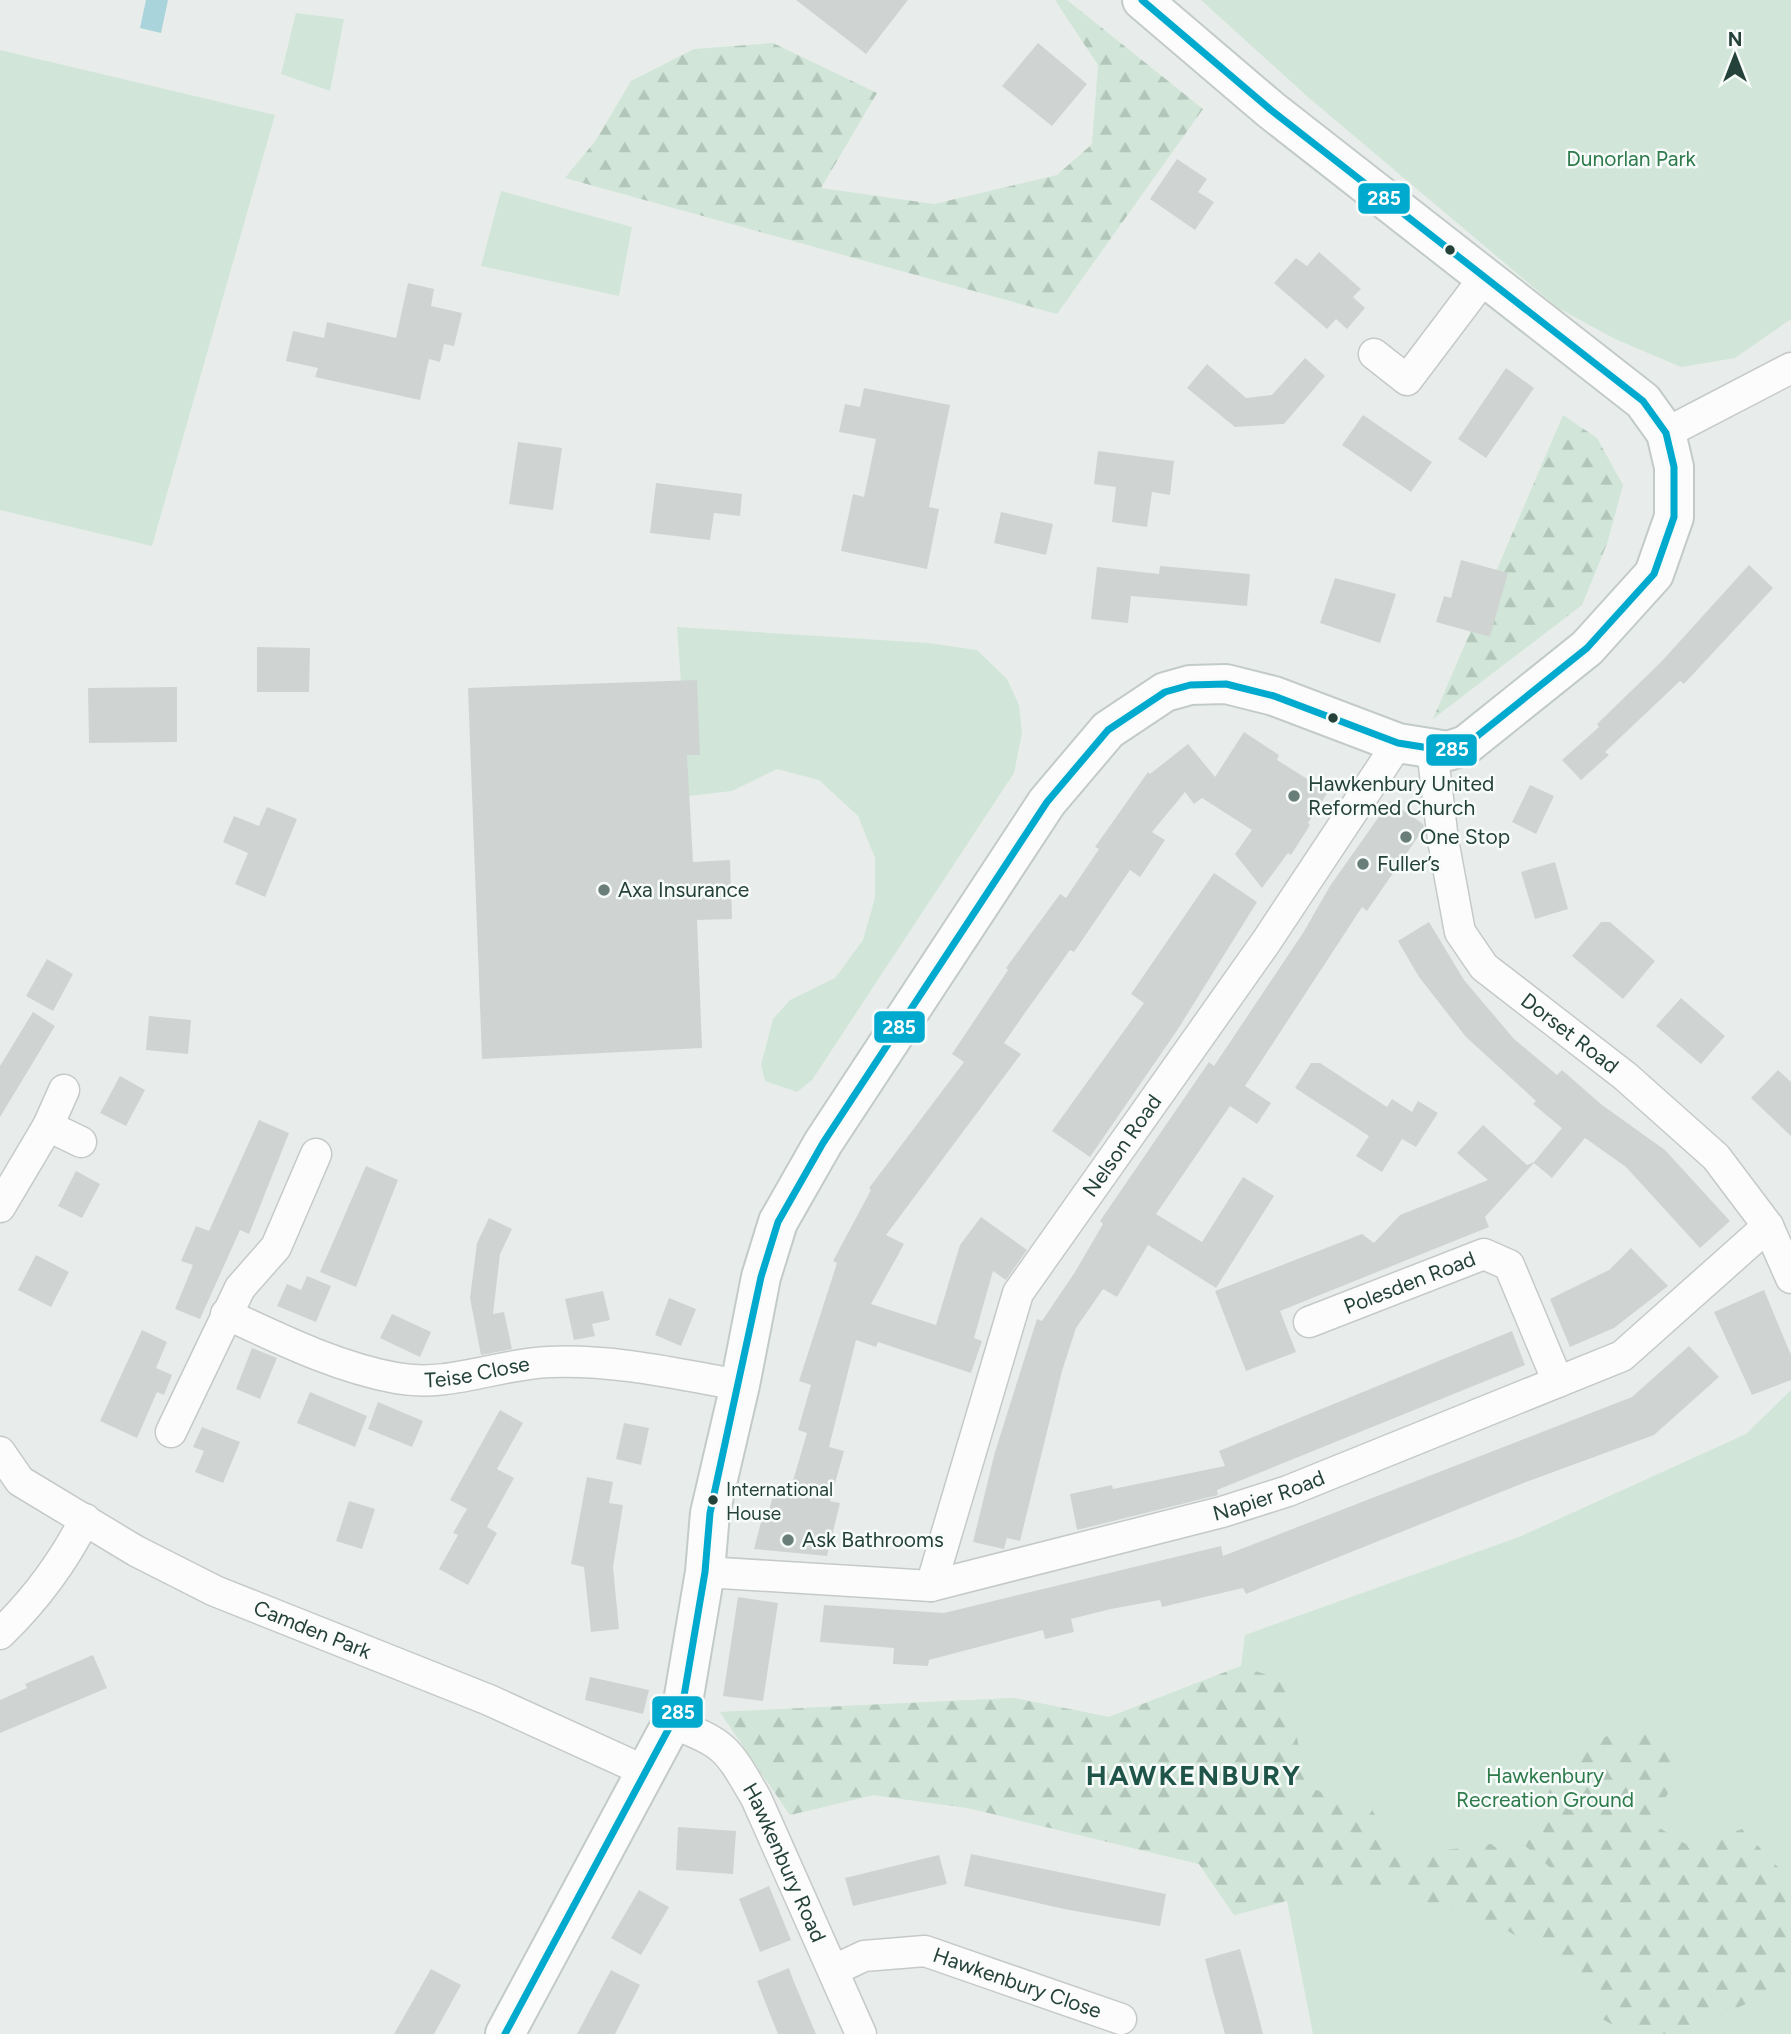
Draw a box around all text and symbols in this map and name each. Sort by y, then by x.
north arrow [1700,21,1770,91]
text: N [1728,28,1742,51]
park label: Dunorlan Park [1566,146,1696,171]
line badge: 285 [1357,182,1411,215]
text: 285 [1367,187,1401,210]
unlabelled marker [1443,243,1457,257]
unlabelled marker [1326,711,1340,725]
line badge: 285 [1425,733,1478,767]
text: 285 [1435,738,1469,761]
place label: Hawkenbury United Reformed Church [1308,771,1494,820]
marker: Hawkenbury United Reformed Church [1286,788,1302,804]
place label: One Stop [1420,824,1510,849]
marker: One Stop [1398,829,1414,845]
place label: Fuller’s [1377,851,1440,876]
marker: Fuller’s [1355,856,1371,872]
place label: Axa Insurance [618,877,749,902]
marker: Axa Insurance [596,882,612,898]
street label: Dorset Road [1516,987,1624,1078]
line badge: 285 [873,1010,926,1044]
text: 285 [882,1016,916,1039]
street label: Nelson Road [1077,1089,1166,1201]
street label: Polesden Road [1340,1246,1479,1319]
street label: Teise Close [424,1351,531,1392]
street label: Napier Road [1210,1465,1328,1526]
place label: International House [726,1478,833,1525]
marker: International House [706,1493,720,1507]
place label: Ask Bathrooms [802,1527,944,1552]
marker: Ask Bathrooms [780,1532,796,1548]
street label: Camden Park [250,1595,376,1664]
line badge: 285 [651,1695,704,1729]
text: 285 [661,1701,695,1724]
district label: HAWKENBURY [1086,1758,1302,1792]
park label: Hawkenbury Recreation Ground [1456,1763,1634,1812]
street label: Hawkenbury Road [738,1778,831,1946]
street label: Hawkenbury Close [930,1942,1105,2023]

